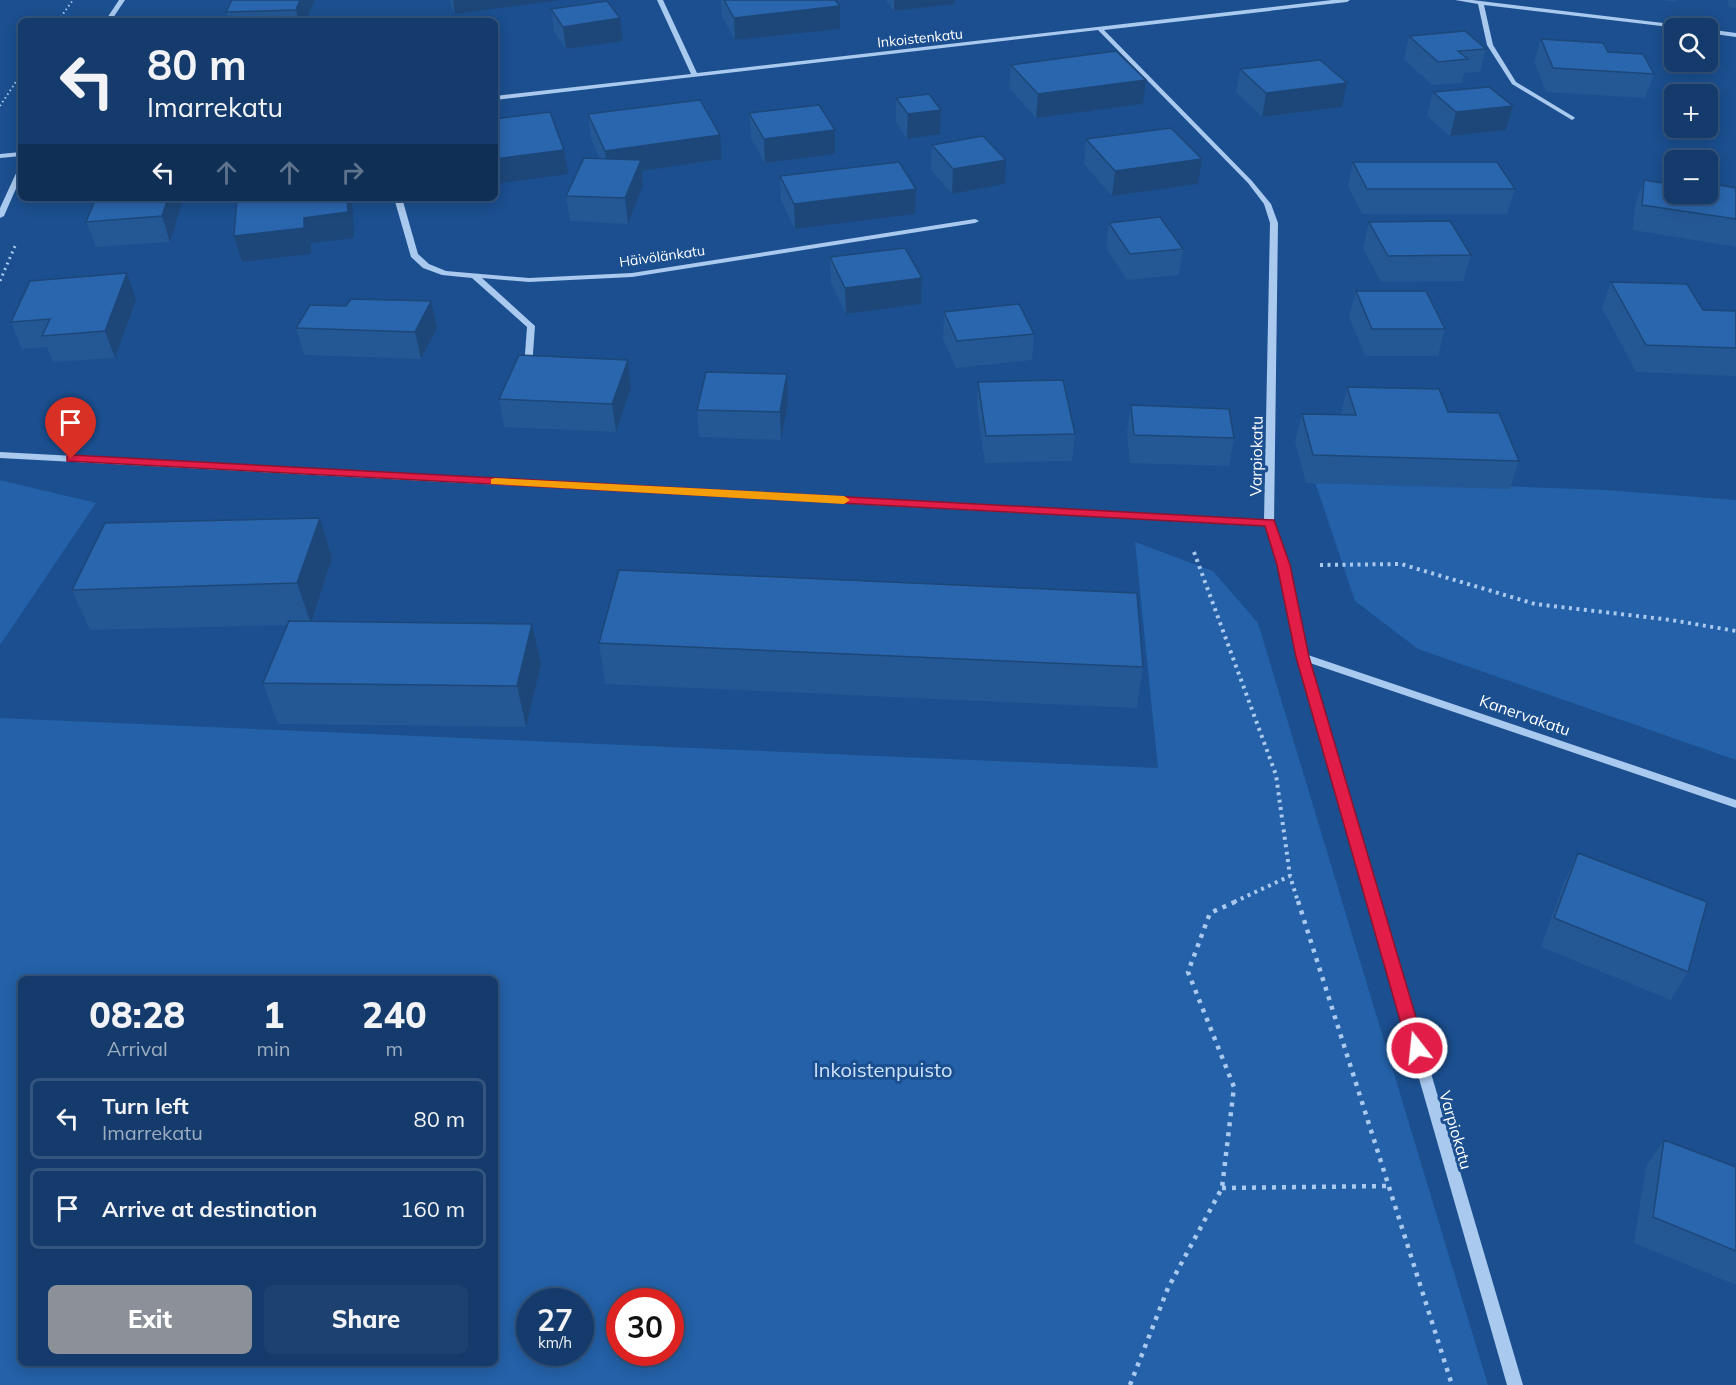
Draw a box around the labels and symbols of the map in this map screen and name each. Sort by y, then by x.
street label: Inkoistenkatu [876,25,964,51]
street label: Häivölänkatu [618,241,706,271]
pin [45,397,96,459]
street label: Varpiokatu [1245,415,1267,497]
street label: Kanervakatu [1477,690,1573,740]
position arrow [1385,1016,1449,1080]
park label: Inkoistenpuisto [814,1057,952,1082]
street label: Varpiokatu [1435,1088,1477,1172]
speed limit sign: 30 [606,1288,684,1366]

